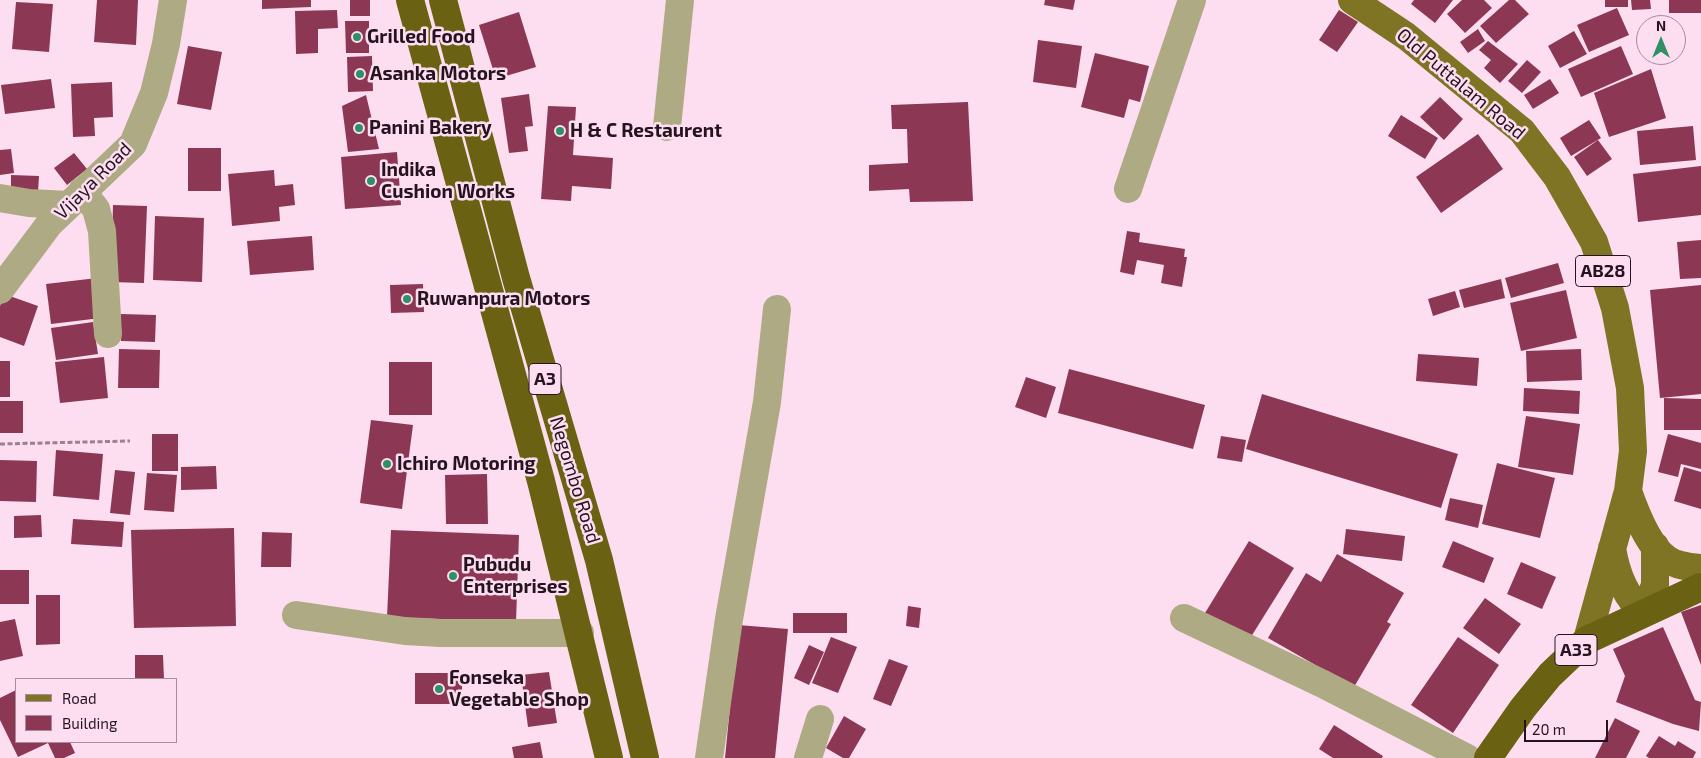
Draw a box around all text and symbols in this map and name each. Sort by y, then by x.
north arrow [1636,15,1686,65]
text: N [1656,17,1666,34]
street label: Old Puttalam Road [1392,23,1530,145]
place label: Grilled Food [367,26,475,48]
marker: Grilled Food [351,31,363,43]
place label: Asanka Motors [370,63,506,85]
marker: Asanka Motors [354,68,366,80]
place label: Panini Bakery [369,117,492,139]
place label: H & C Restaurent [570,120,722,142]
marker: Panini Bakery [353,122,365,134]
marker: H & C Restaurent [554,125,566,137]
street label: Vijaya Road [50,138,136,224]
place label: Indika Cushion Works [381,159,515,203]
marker: Indika Cushion Works [365,175,377,187]
road number: AB28 [1576,256,1630,286]
place label: Ruwanpura Motors [417,288,590,310]
marker: Ruwanpura Motors [401,293,413,305]
road number: A3 [529,364,561,394]
street label: Negombo Road [545,414,605,546]
place label: Ichiro Motoring [397,453,536,475]
marker: Ichiro Motoring [381,458,393,470]
place label: Pubudu Enterprises [463,554,568,598]
marker: Pubudu Enterprises [447,570,459,582]
road number: A33 [1555,634,1597,666]
place label: Fonseka Vegetable Shop [449,667,589,711]
legend [15,678,178,743]
marker: Fonseka Vegetable Shop [433,683,445,695]
text: Road [62,689,97,707]
scale bar [1526,710,1610,742]
text: Building [62,714,117,732]
text: 20 m [1532,720,1566,738]

